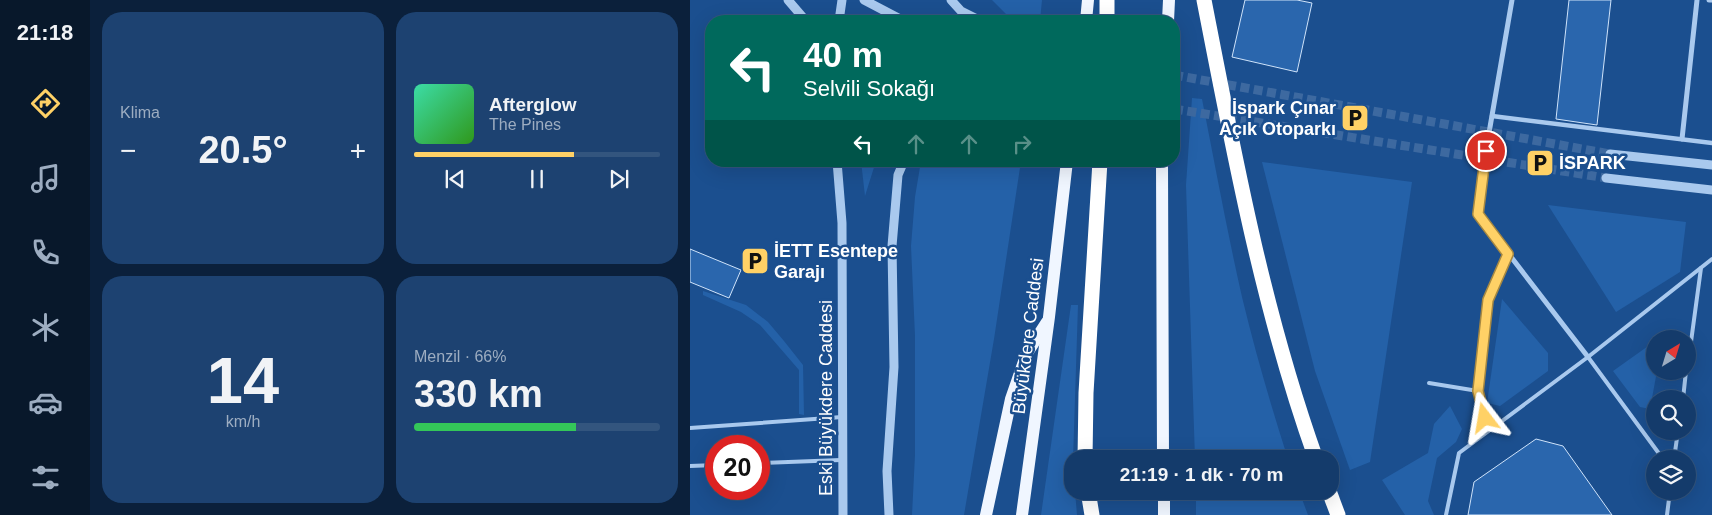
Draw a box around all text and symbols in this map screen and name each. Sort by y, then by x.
text: 21:18 [17,20,73,45]
icon: left [720,35,785,100]
text: 40 m [803,35,883,74]
text: Selvili Sokağı [803,76,935,101]
icon: directions [28,86,63,121]
text: Afterglow [489,94,577,115]
place label: İspark Çınar Açık Otoparkı [1219,98,1336,139]
parking icon: İspark Çınar Açık Otoparkı [1340,103,1370,133]
text: Klima [120,104,160,121]
text: The Pines [489,116,561,133]
text: 20.5° [198,129,288,171]
icon: left [849,130,877,158]
icon: ahead [902,130,930,158]
icon: ahead [955,130,983,158]
icon: right [1008,130,1036,158]
pin [1465,130,1507,172]
text: − [120,135,136,166]
text: + [350,135,366,166]
icon: arrive [1472,137,1500,165]
parking icon: İSPARK [1525,148,1555,178]
place label: İSPARK [1559,153,1626,173]
icon: music [28,161,63,196]
icon: previous [441,165,469,193]
icon: pause [523,165,551,193]
icon: next [605,165,633,193]
icon: phone [28,235,63,270]
place label: İETT Esentepe Garajı [774,241,898,282]
parking icon: İETT Esentepe Garajı [740,246,770,276]
street label: Büyükdere Caddesi [1009,257,1047,415]
street label: Eski Büyükdere Caddesi [816,300,836,496]
icon: climate [28,310,63,345]
north arrow [1646,330,1696,380]
map controls [1646,330,1696,500]
text: 14 [207,344,279,417]
text: Menzil · 66% [414,348,506,365]
text: 330 km [414,373,543,415]
icon: car [28,385,63,420]
button: search [1646,390,1696,440]
position arrow [1458,391,1510,443]
text: km/h [226,413,260,430]
speed limit sign: 20 [705,435,770,500]
button: layers [1646,450,1696,500]
icon: filters [28,460,63,495]
text: 21:19 · 1 dk · 70 m [1120,464,1283,485]

